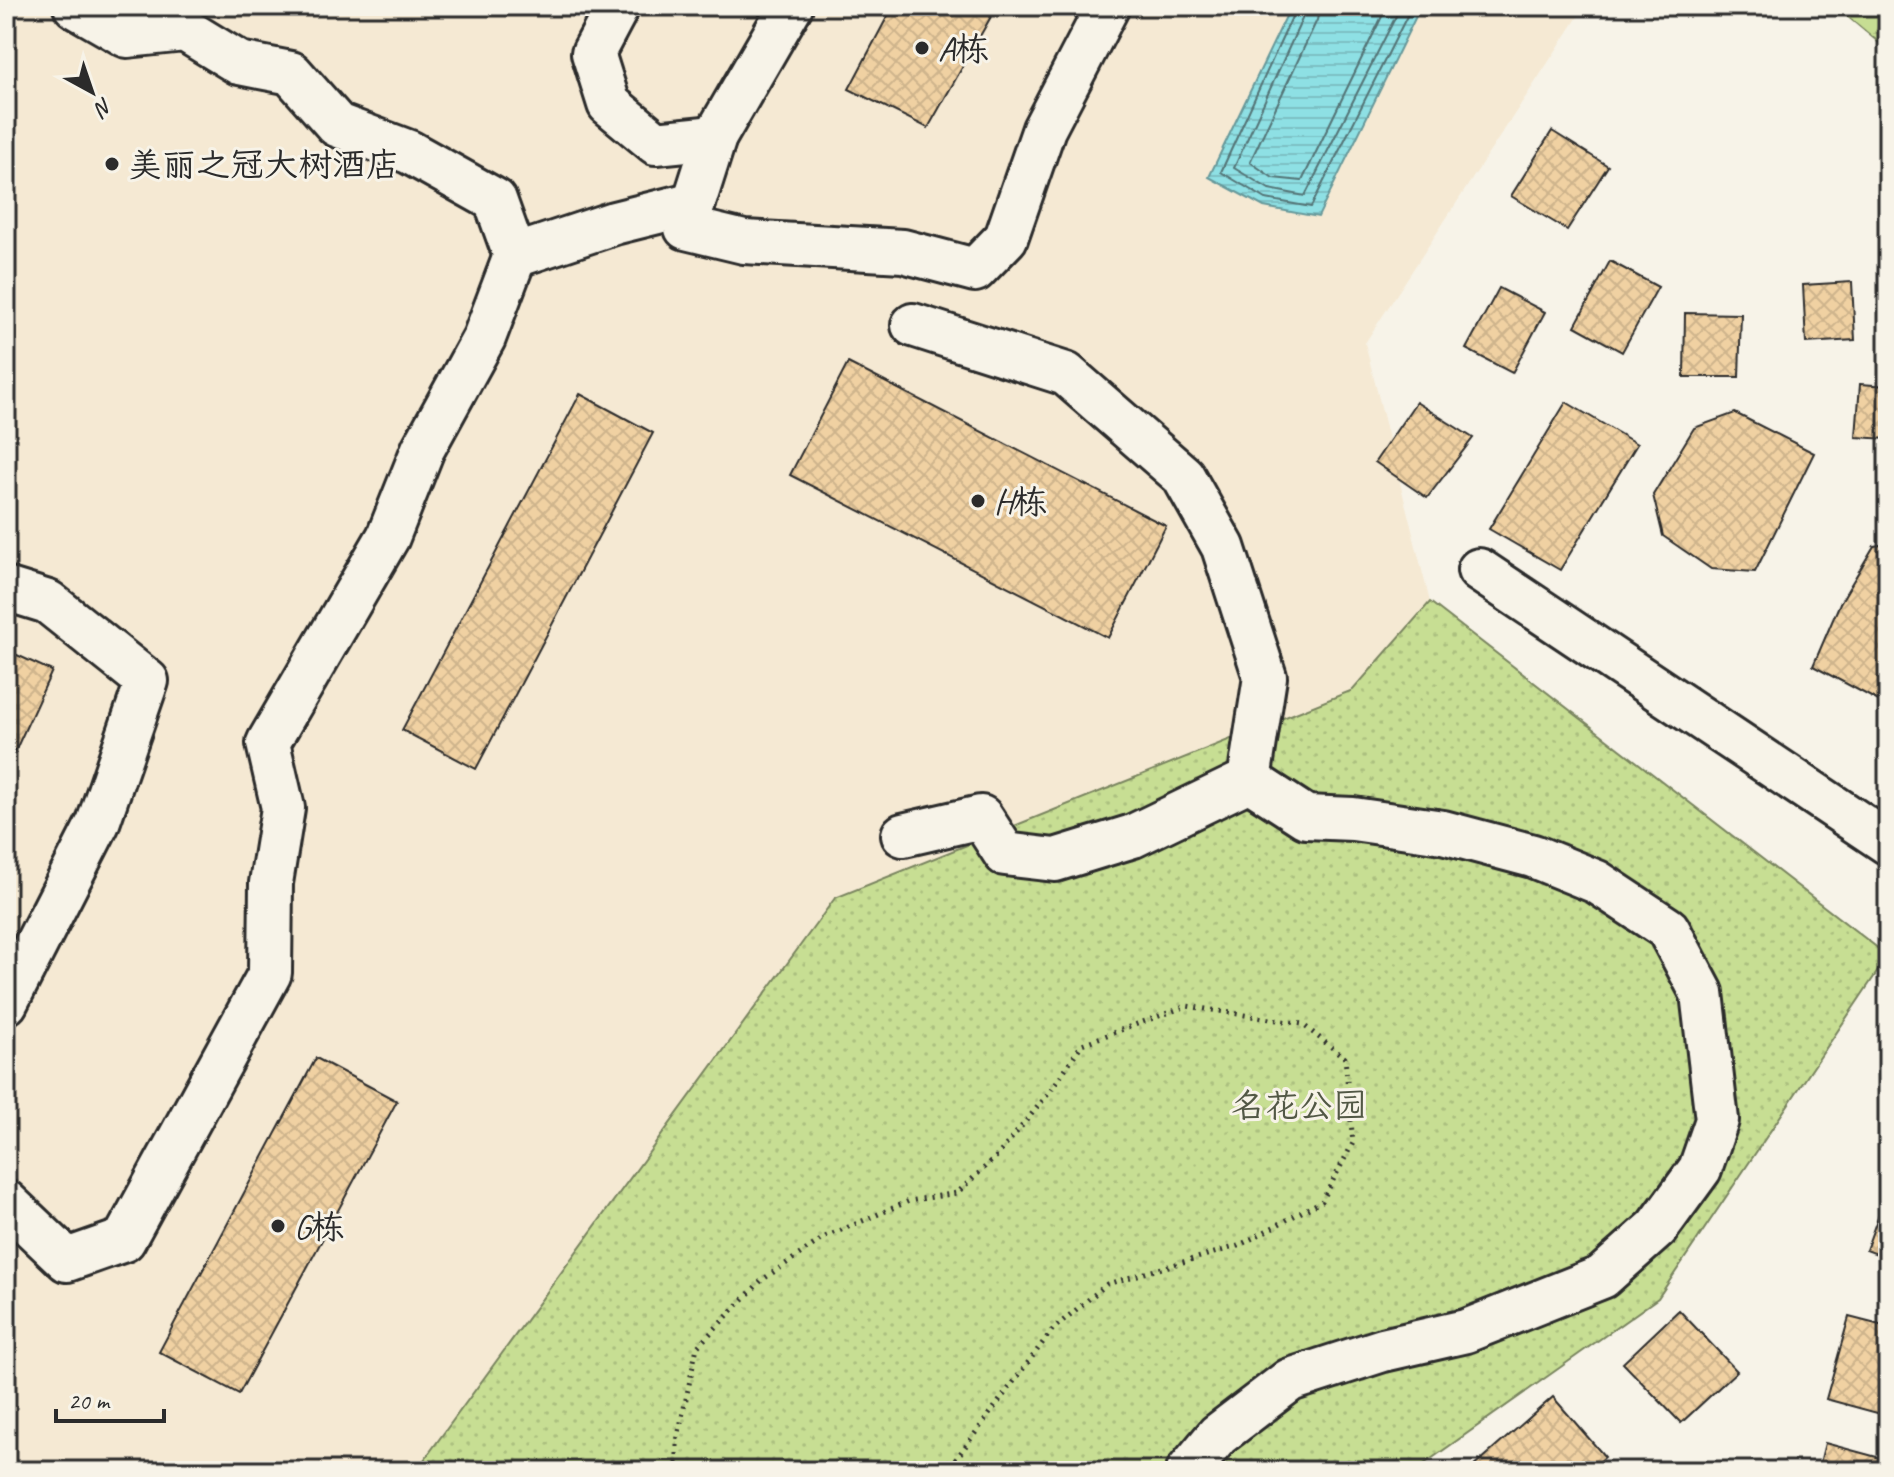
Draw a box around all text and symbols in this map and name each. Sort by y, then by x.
place label: A栋 [938,27,989,70]
marker: A栋 [913,39,931,57]
north arrow [52,52,132,132]
text: N [87,91,118,124]
place label: 美丽之冠大树酒店 [128,143,400,186]
marker: 美丽之冠大树酒店 [103,155,121,173]
place label: H栋 [994,480,1047,523]
marker: H栋 [969,492,987,510]
park label: 名花公园 [1231,1084,1367,1127]
place label: G栋 [294,1205,345,1248]
marker: G栋 [269,1217,287,1235]
scale bar [56,1373,164,1423]
text: 20 m [68,1386,111,1416]

